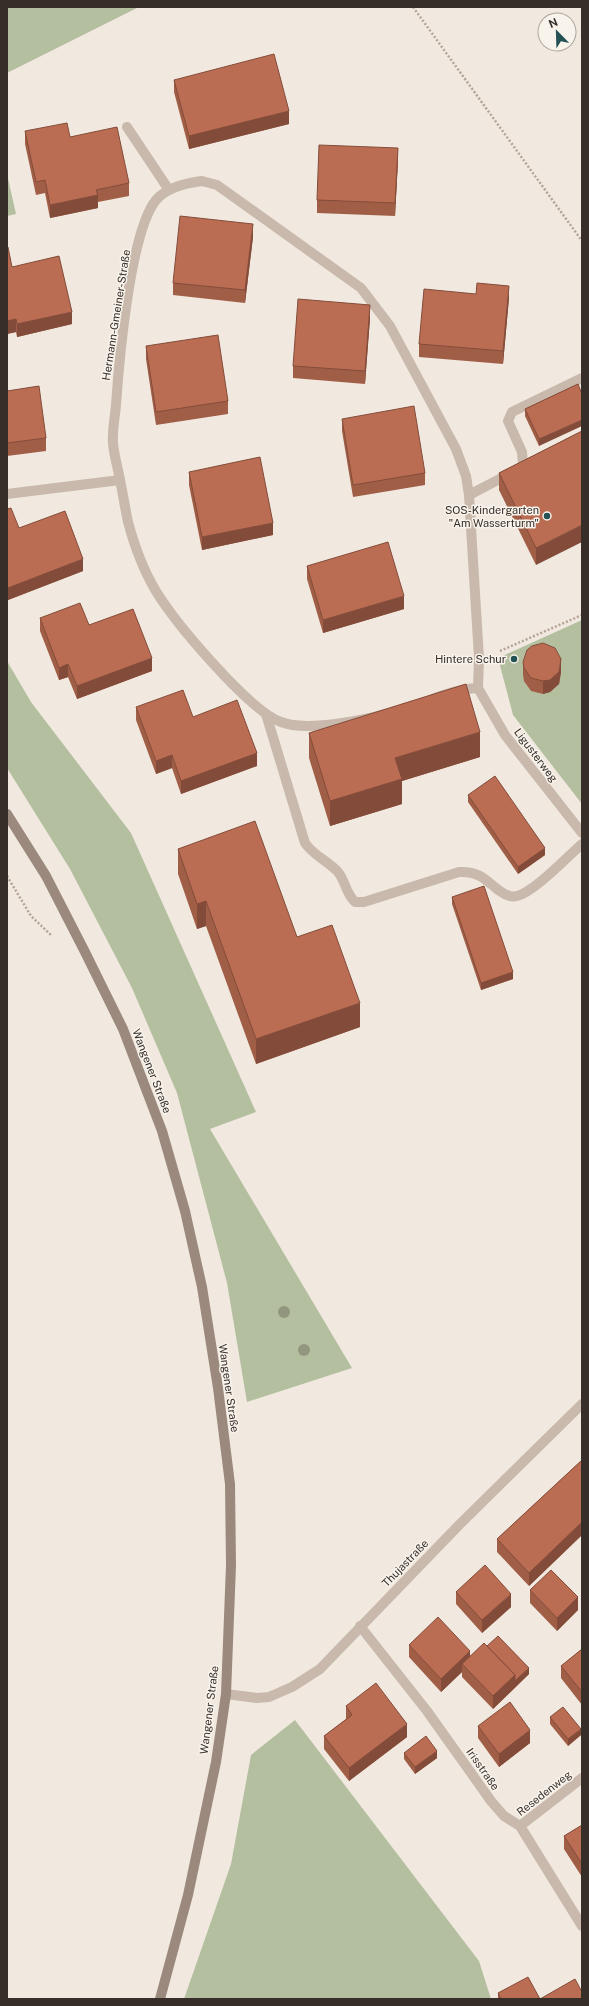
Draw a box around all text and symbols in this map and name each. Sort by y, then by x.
north arrow [537,12,577,52]
text: N [547,16,559,30]
street label: Hermann-Gmeiner-Straße [100,249,132,381]
place label: SOS-Kindergarten "Am Wasserturm" [445,504,539,529]
marker: SOS-Kindergarten "Am Wasserturm" [542,511,552,521]
place label: Hintere Schur [435,653,506,665]
marker: Hintere Schur [509,654,519,664]
street label: Ligusterweg [512,726,560,784]
street label: Wangener Straße [130,1027,174,1115]
street label: Wangener Straße [217,1343,241,1433]
street label: Thujastraße [380,1537,430,1589]
street label: Wangener Straße [198,1665,220,1755]
street label: Irisstraße [464,1746,502,1792]
street label: Resedenweg [514,1768,574,1818]

